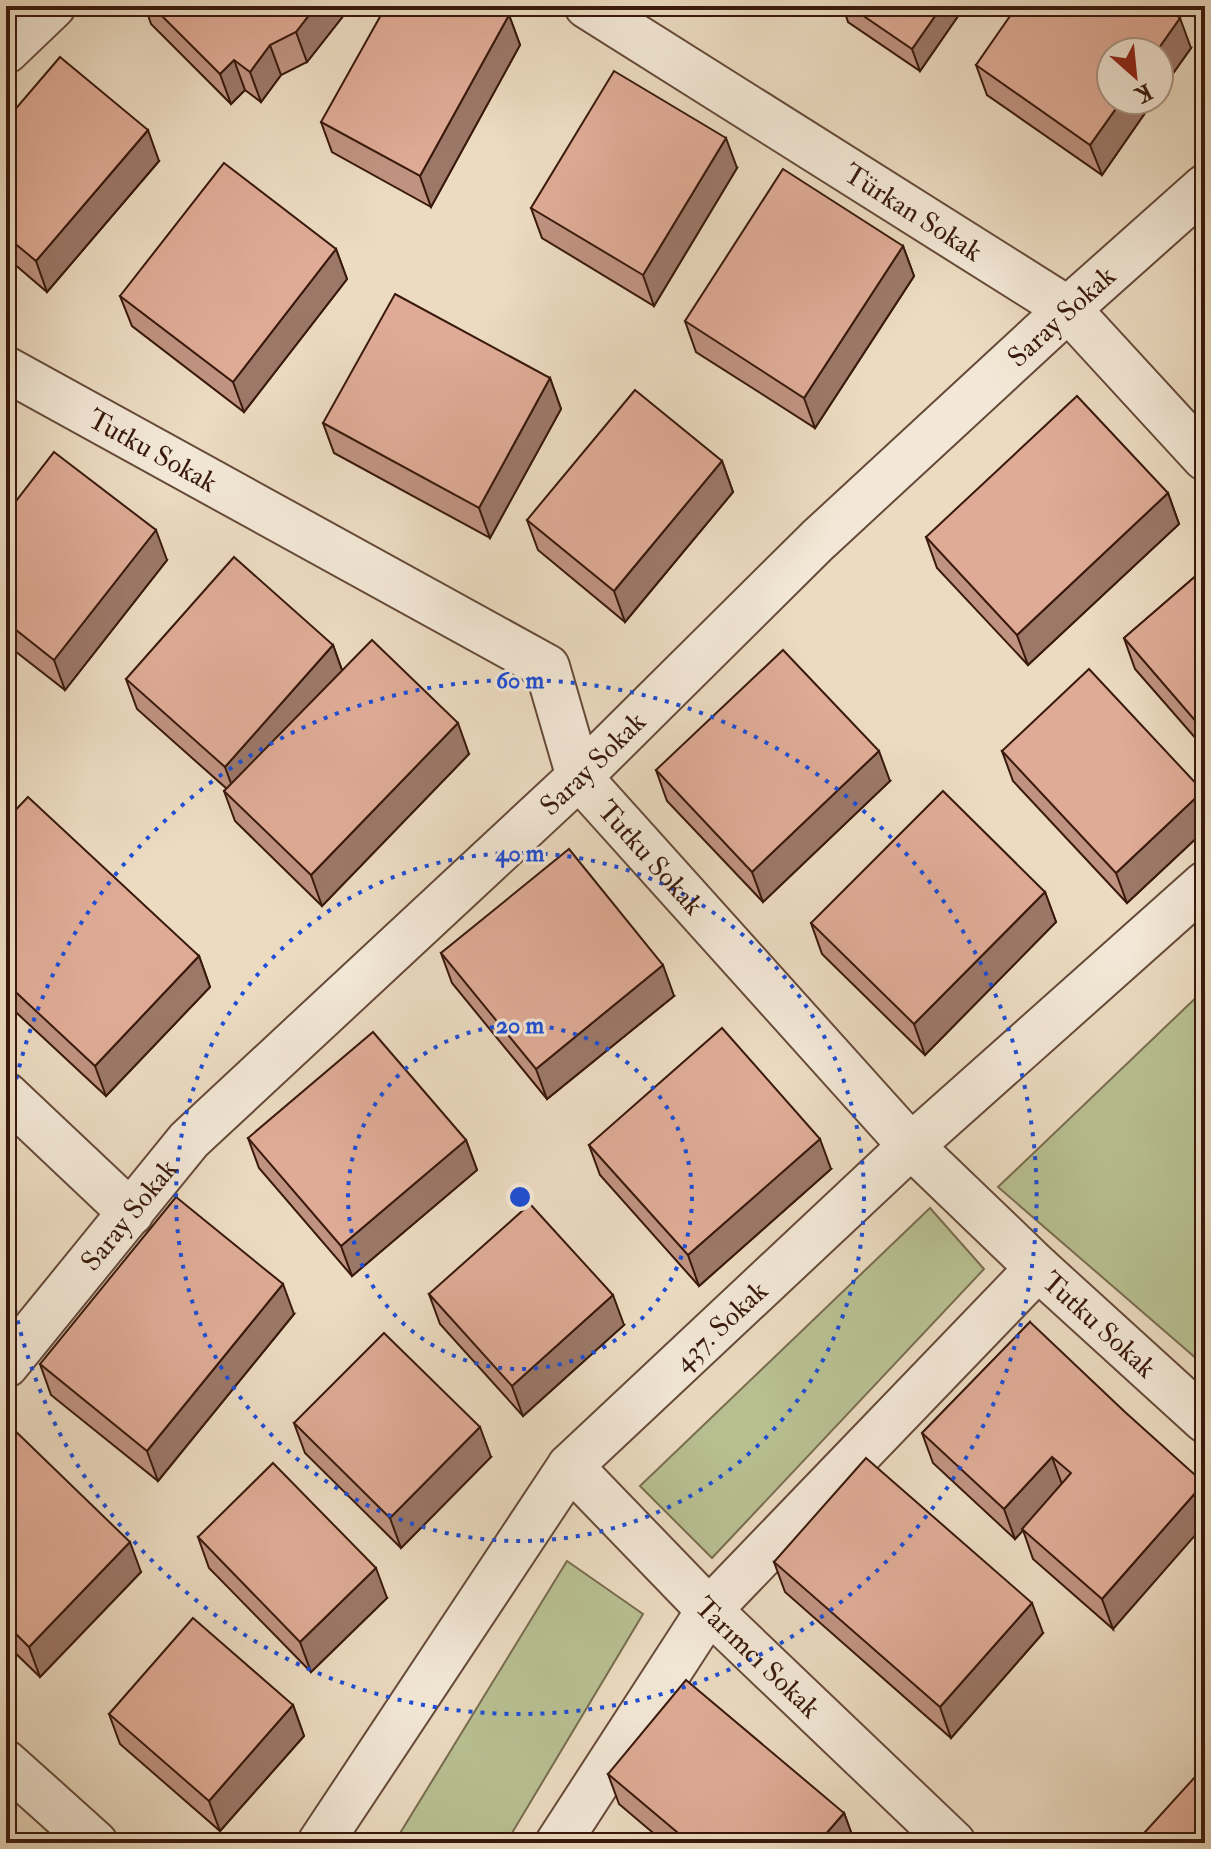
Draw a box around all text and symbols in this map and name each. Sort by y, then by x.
north arrow [1095,36,1175,116]
text: K [1130,77,1157,109]
street label: Türkan Sokak [837,156,989,270]
street label: Saray Sokak [1001,259,1124,375]
street label: Tutku Sokak [82,402,224,501]
text: 60 m [496,665,544,696]
street label: Saray Sokak [533,705,654,824]
street label: Tutku Sokak [589,794,711,923]
text: 40 m [495,838,545,869]
text: 20 m [496,1010,544,1041]
street label: Saray Sokak [74,1152,186,1278]
centre of rings [506,1183,534,1211]
street label: Tutku Sokak [1034,1264,1163,1386]
street label: 437. Sokak [667,1273,776,1379]
street label: Tarımcı Sokak [687,1590,828,1726]

